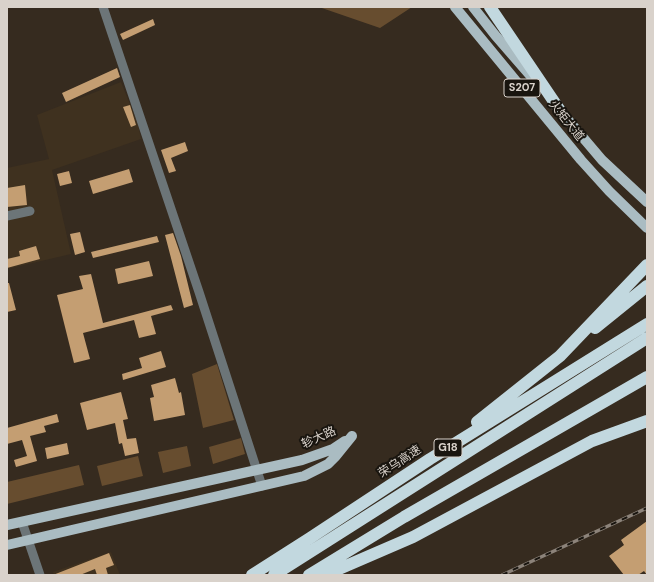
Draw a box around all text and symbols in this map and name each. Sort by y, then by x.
road number: S207 [504,79,540,97]
street label: 火矩大道 [545,98,587,144]
street label: 轸大路 [300,424,338,452]
road number: G18 [434,439,462,457]
street label: 荣乌高速 [376,443,424,481]

